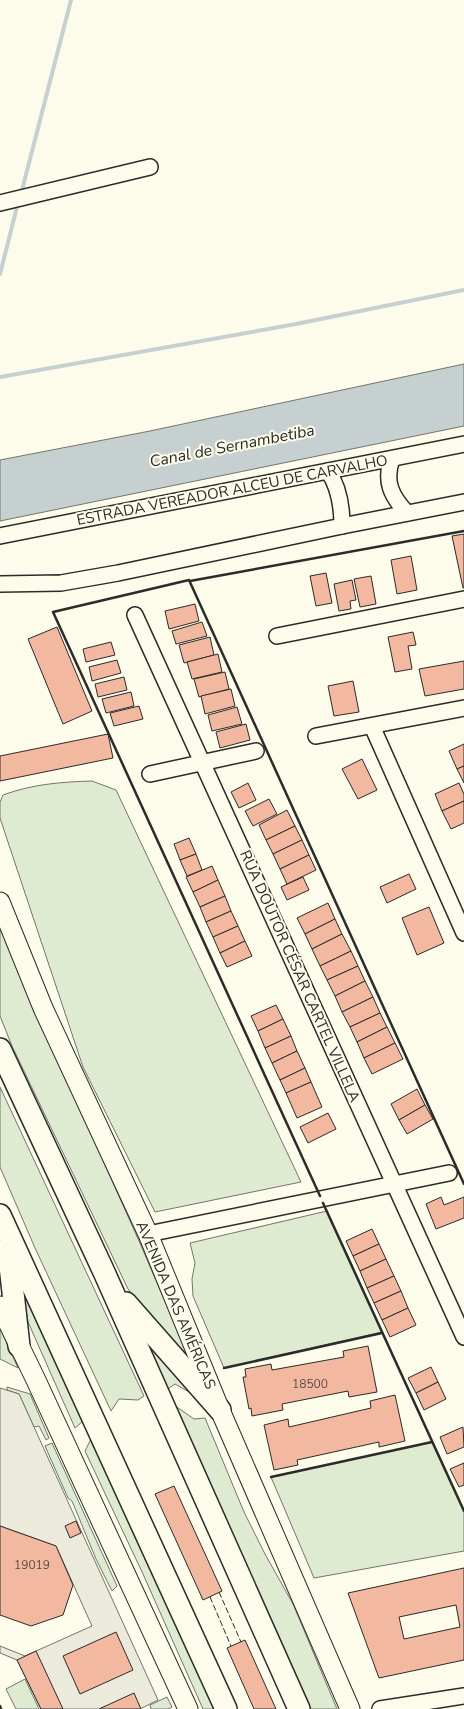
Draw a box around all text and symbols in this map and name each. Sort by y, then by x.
water label: Canal de Sernambetiba [148,419,317,473]
street label: ESTRADA VEREADOR ALCEU DE CARVALHO [75,450,389,530]
street label: RUA DOUTOR CÉSAR CARTEL VILLELA [235,847,365,1105]
street label: AVENIDA DAS AMÉRICAS [131,1218,221,1392]
house number: 18500 [292,1376,328,1392]
house number: 19019 [14,1557,50,1573]

